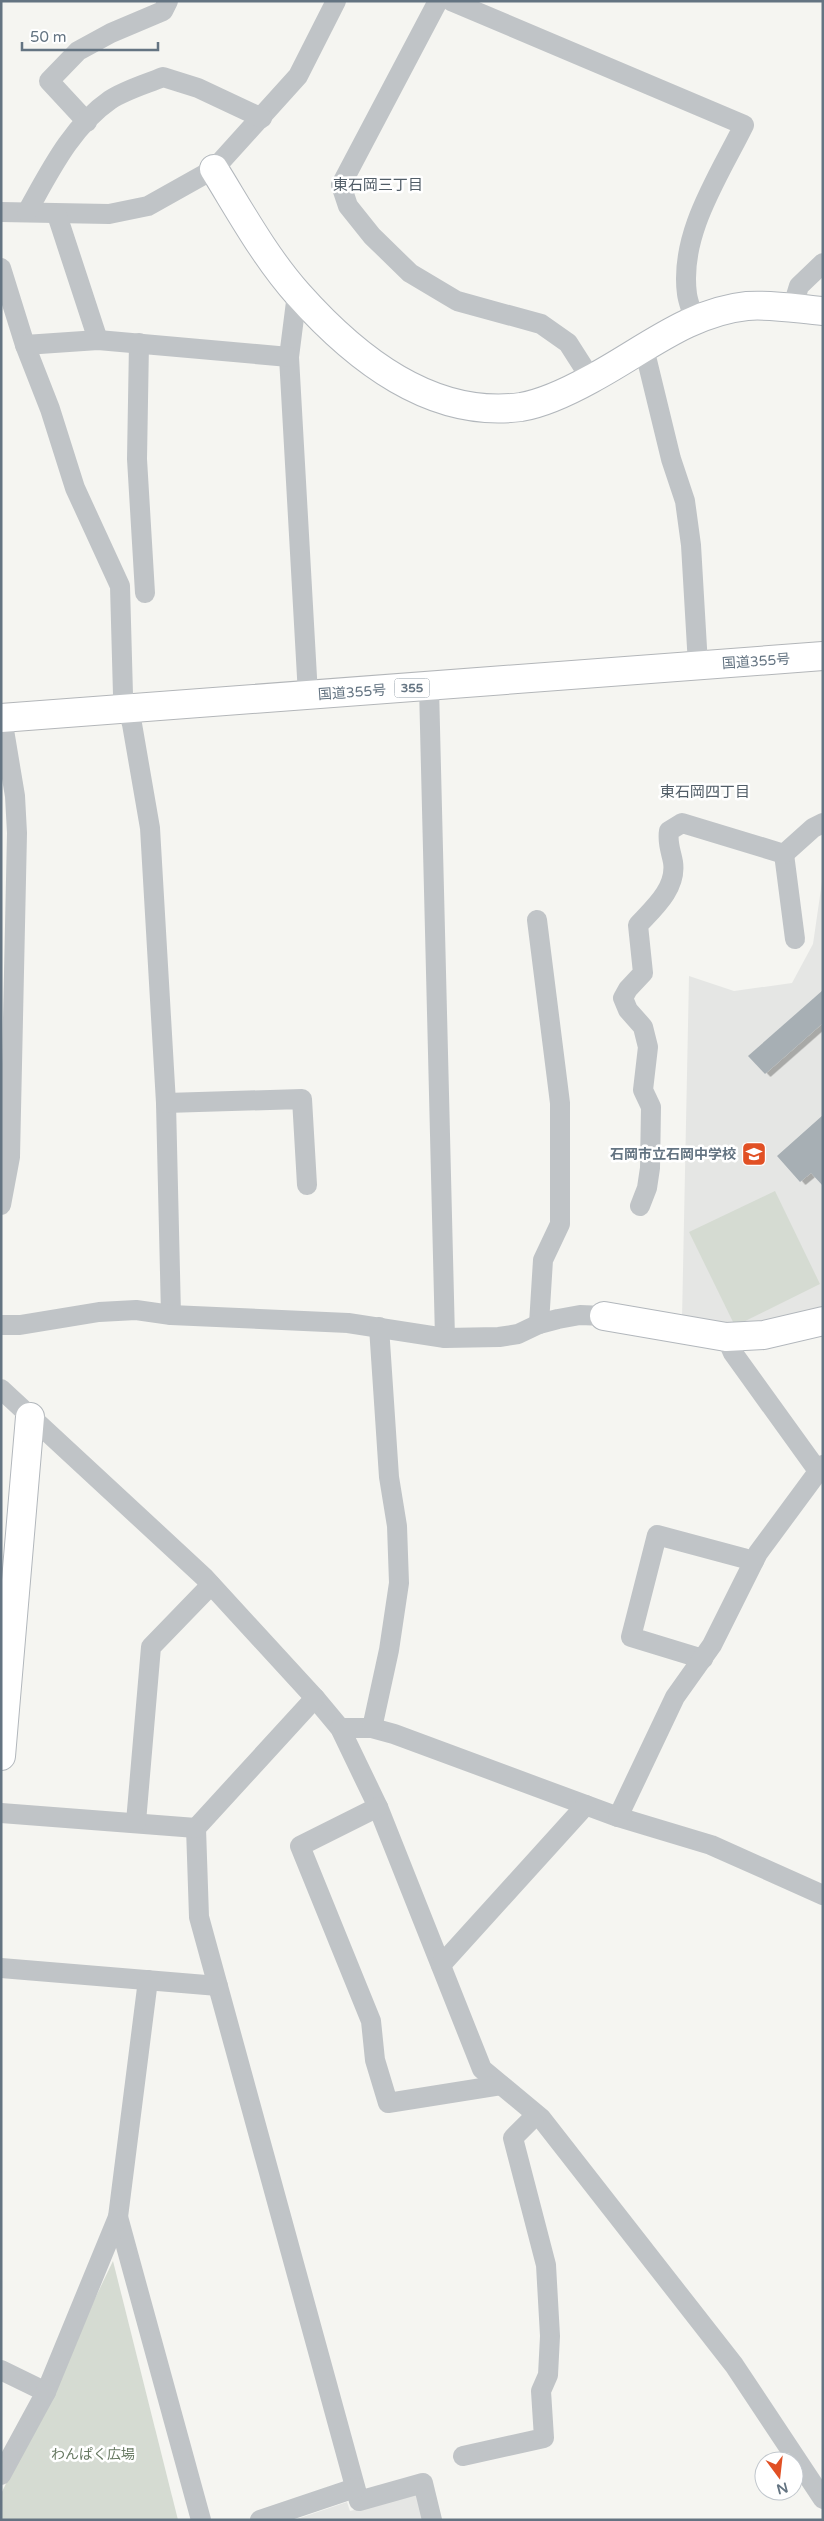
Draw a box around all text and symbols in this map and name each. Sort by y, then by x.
scale bar [22,20,159,52]
text: 50 m [30,28,67,46]
district label: 東石岡三丁目 [333,176,423,194]
street label: 国道355号 [721,651,791,672]
road number: 355 [394,678,430,698]
street label: 国道355号 [317,682,387,703]
district label: 東石岡四丁目 [660,783,750,801]
school or university icon: 石岡市立石岡中学校 [741,1141,767,1167]
place label: 石岡市立石岡中学校 [610,1146,736,1163]
park label: わんぱく広場 [51,2446,135,2463]
north arrow [754,2451,804,2501]
text: N [775,2478,790,2498]

